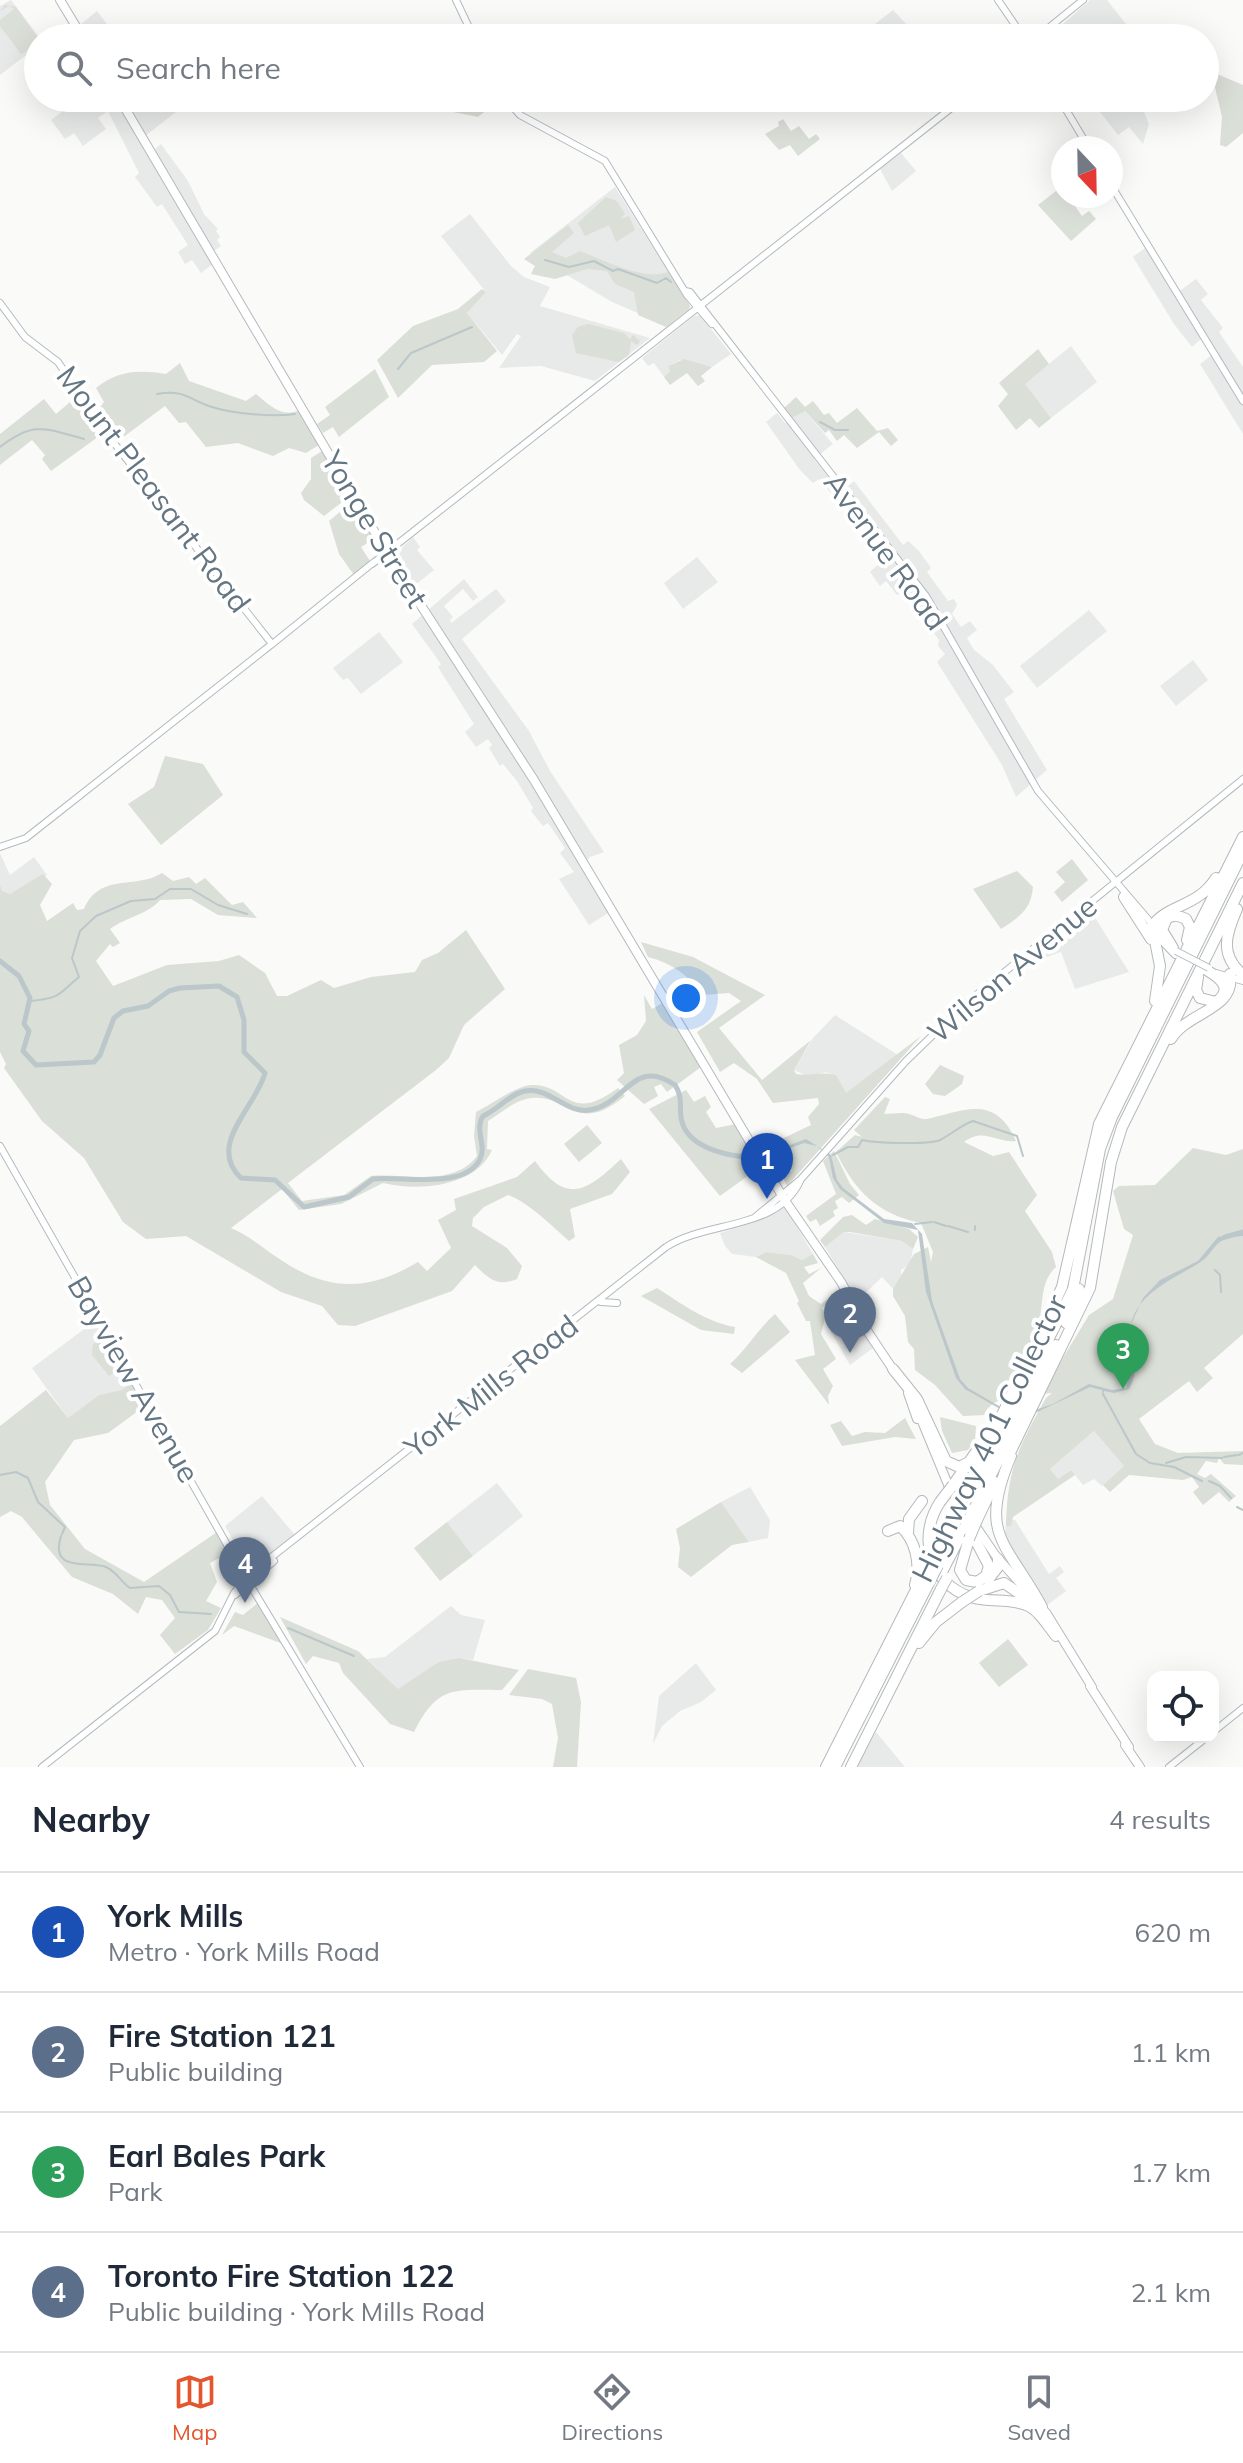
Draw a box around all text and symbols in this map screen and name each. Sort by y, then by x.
search box [24,24,1219,112]
icon: search [52,46,96,90]
text: Search here [116,49,281,87]
north arrow [1051,136,1123,208]
street label: Mount Pleasant Road [49,358,259,620]
street label: Yonge Street [313,443,437,614]
street label: Avenue Road [816,465,956,637]
street label: Wilson Avenue [920,887,1104,1051]
your location [666,978,706,1018]
pin: 1 [741,1133,793,1199]
street label: Bayview Avenue [60,1269,208,1489]
pin: 2 [824,1287,876,1353]
street label: Highway 401 Collector [903,1288,1075,1588]
street label: York Mills Road [396,1306,586,1466]
pin: 3 [1097,1323,1149,1389]
pin: 4 [219,1537,271,1603]
map controls [1147,1671,1219,1743]
button: locate [1147,1671,1219,1743]
text: Nearby [32,1798,150,1841]
text: 4 results [1109,1803,1211,1836]
text: York Mills [108,1897,243,1935]
text: 1 [50,1916,66,1949]
text: 620 m [1135,1916,1211,1949]
text: Metro · York Mills Road [108,1935,380,1968]
text: Fire Station 121 [108,2017,336,2055]
text: 2 [50,2036,66,2069]
text: 1.1 km [1131,2036,1211,2069]
text: Public building [108,2055,283,2088]
text: Earl Bales Park [108,2137,325,2175]
text: 3 [50,2156,66,2189]
text: 1.7 km [1131,2156,1211,2189]
text: Park [108,2175,163,2208]
text: Toronto Fire Station 122 [108,2257,454,2295]
text: 4 [50,2276,66,2309]
text: 2.1 km [1131,2276,1211,2309]
text: Public building · York Mills Road [108,2295,485,2328]
tab: Map [172,2370,217,2446]
tab: Directions [562,2370,663,2446]
tab: Saved [1007,2370,1071,2446]

